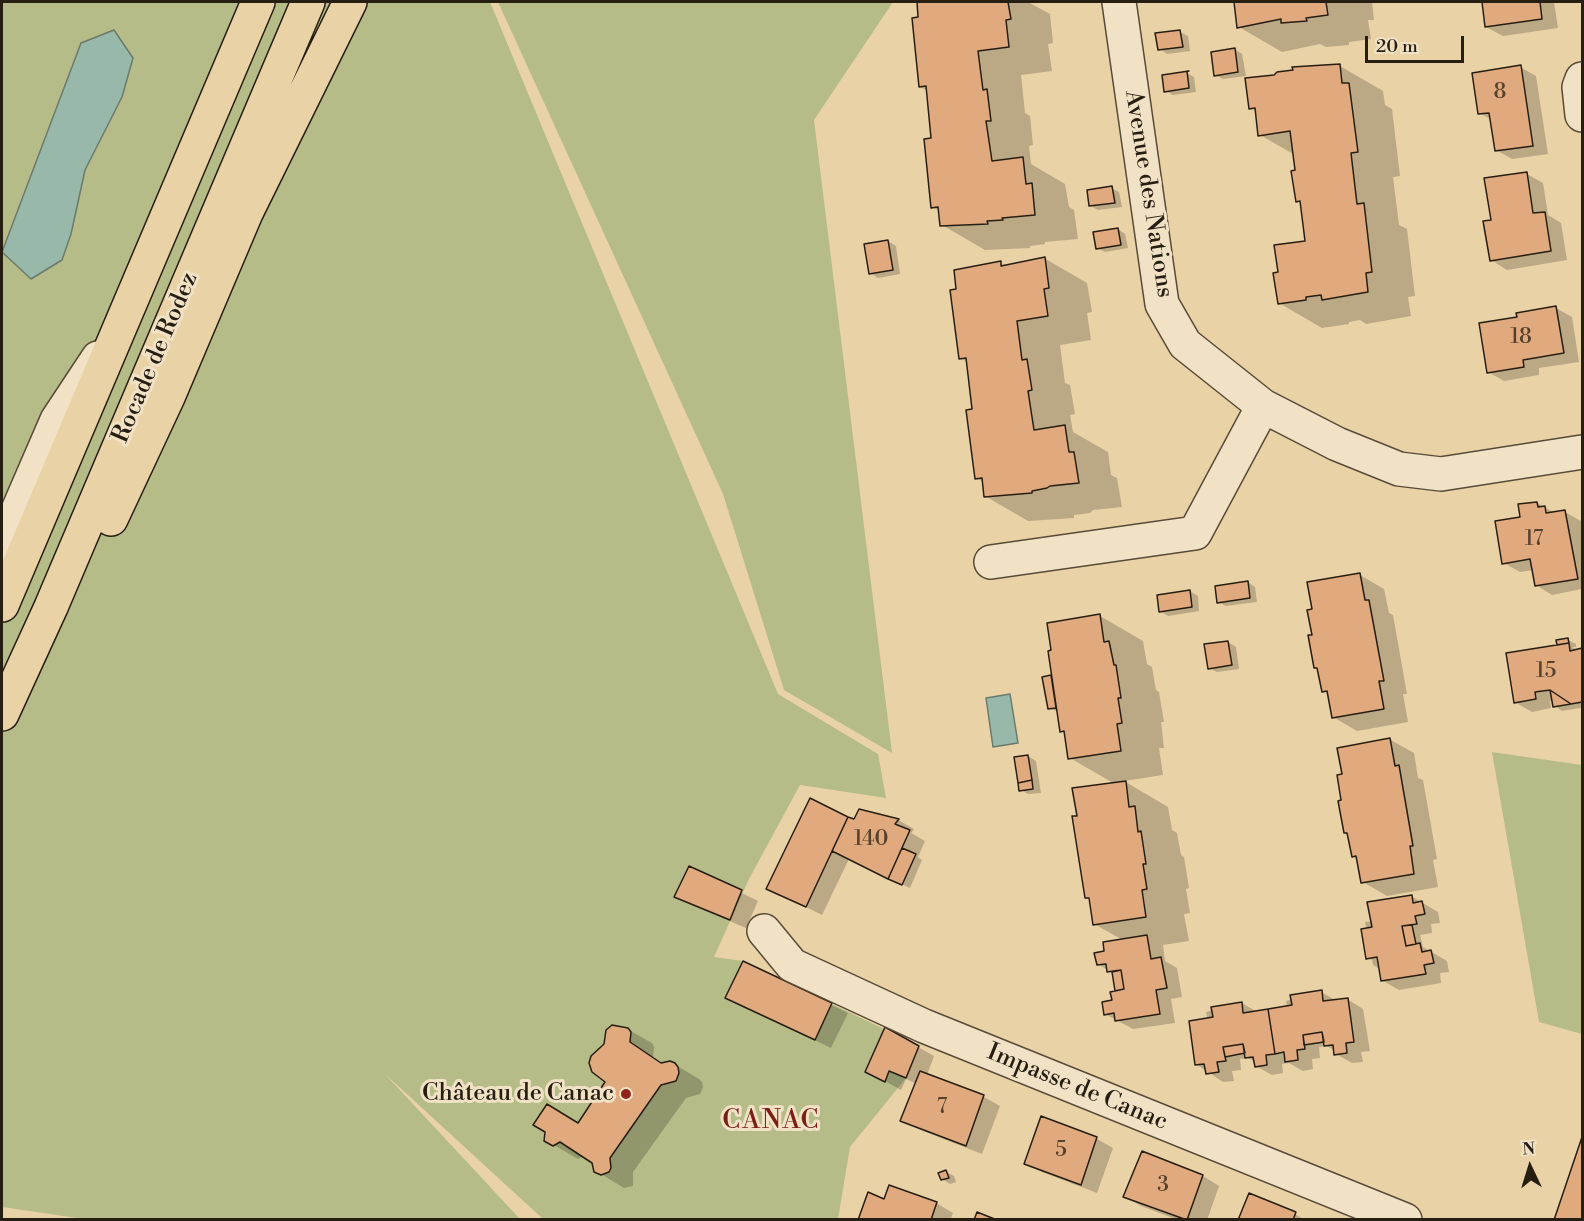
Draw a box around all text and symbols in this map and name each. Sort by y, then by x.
scale bar [1368,24,1467,62]
text: 20 m [1376,35,1418,58]
house number: 8 [1494,80,1506,106]
street label: Avenue des Nations [1117,88,1179,300]
street label: Rocade de Rodez [107,268,205,448]
house number: 18 [1510,325,1532,351]
house number: 17 [1525,527,1543,553]
house number: 15 [1536,659,1556,685]
house number: 140 [854,827,888,853]
street label: Impasse de Canac [983,1039,1171,1137]
place label: Château de Canac [422,1080,614,1108]
marker: Château de Canac [619,1087,633,1101]
house number: 7 [937,1095,947,1121]
district label: CANAC [722,1106,820,1138]
north arrow [1500,1137,1560,1197]
house number: 5 [1055,1138,1067,1164]
text: N [1522,1139,1536,1159]
house number: 3 [1157,1173,1169,1199]

